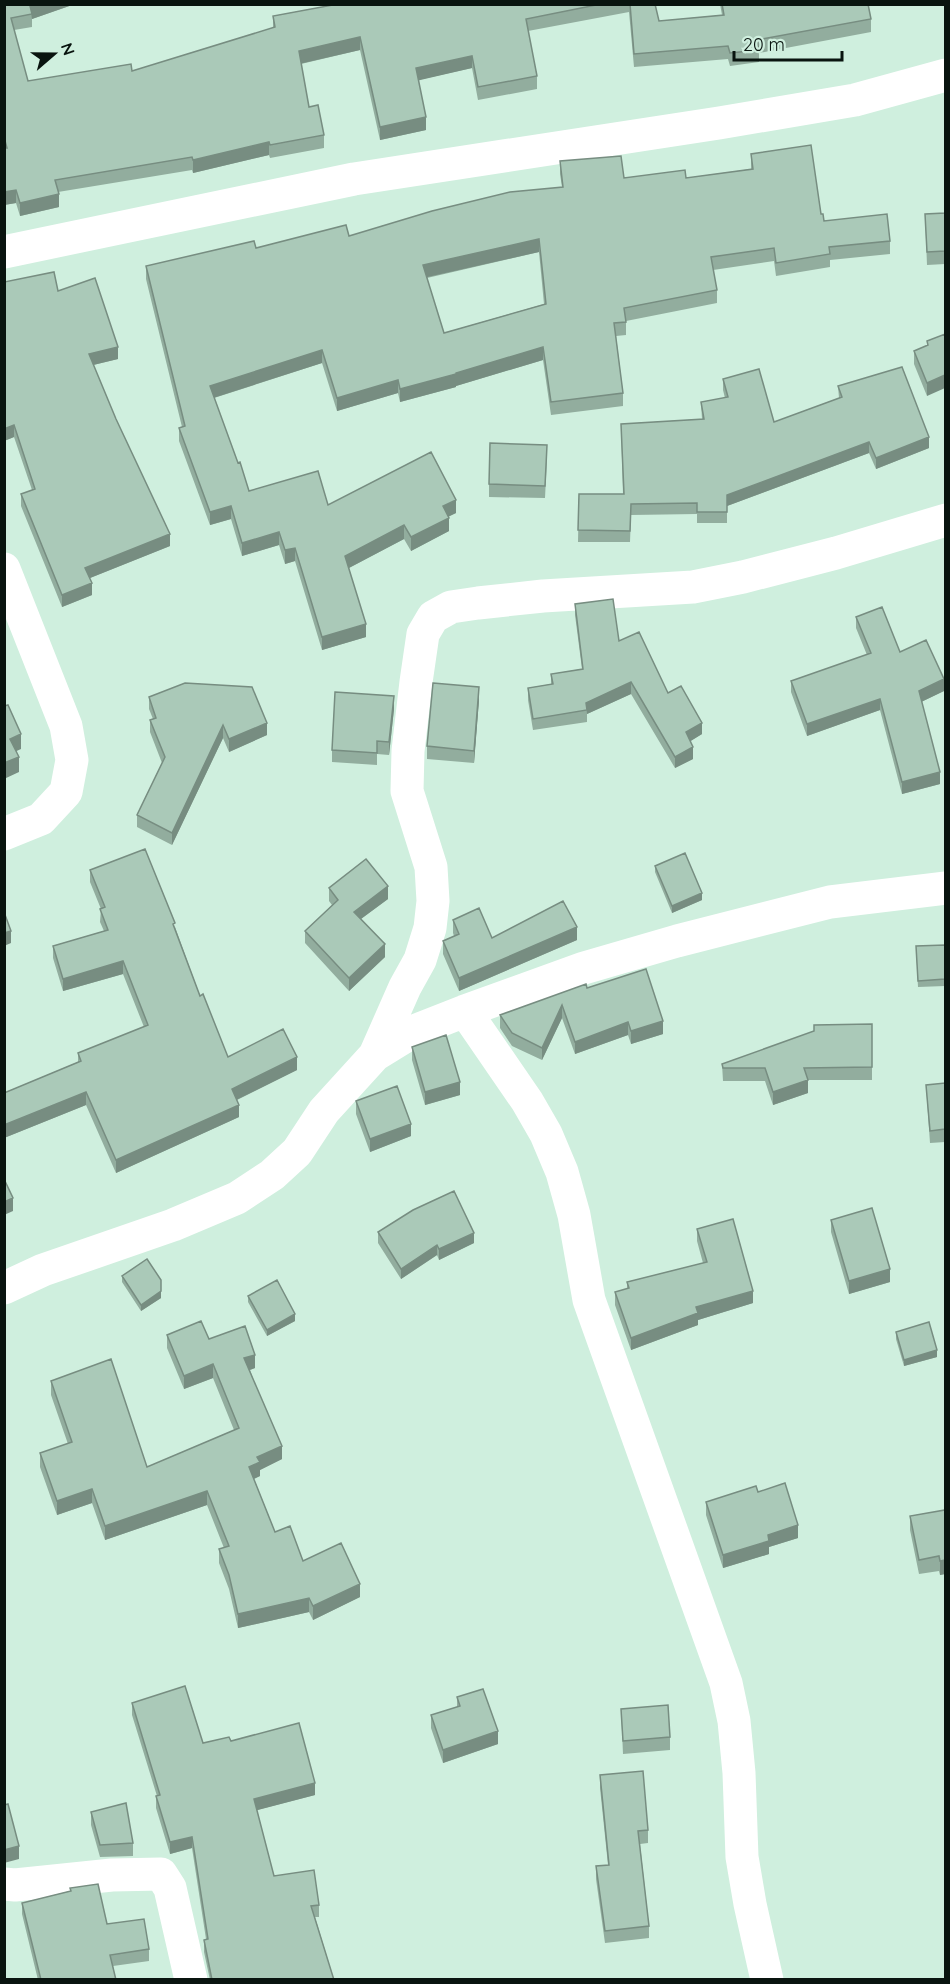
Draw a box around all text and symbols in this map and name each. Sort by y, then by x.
north arrow [24,24,84,84]
scale bar [734,24,842,62]
text: 20 m [743,33,785,56]
text: N [57,40,80,58]

